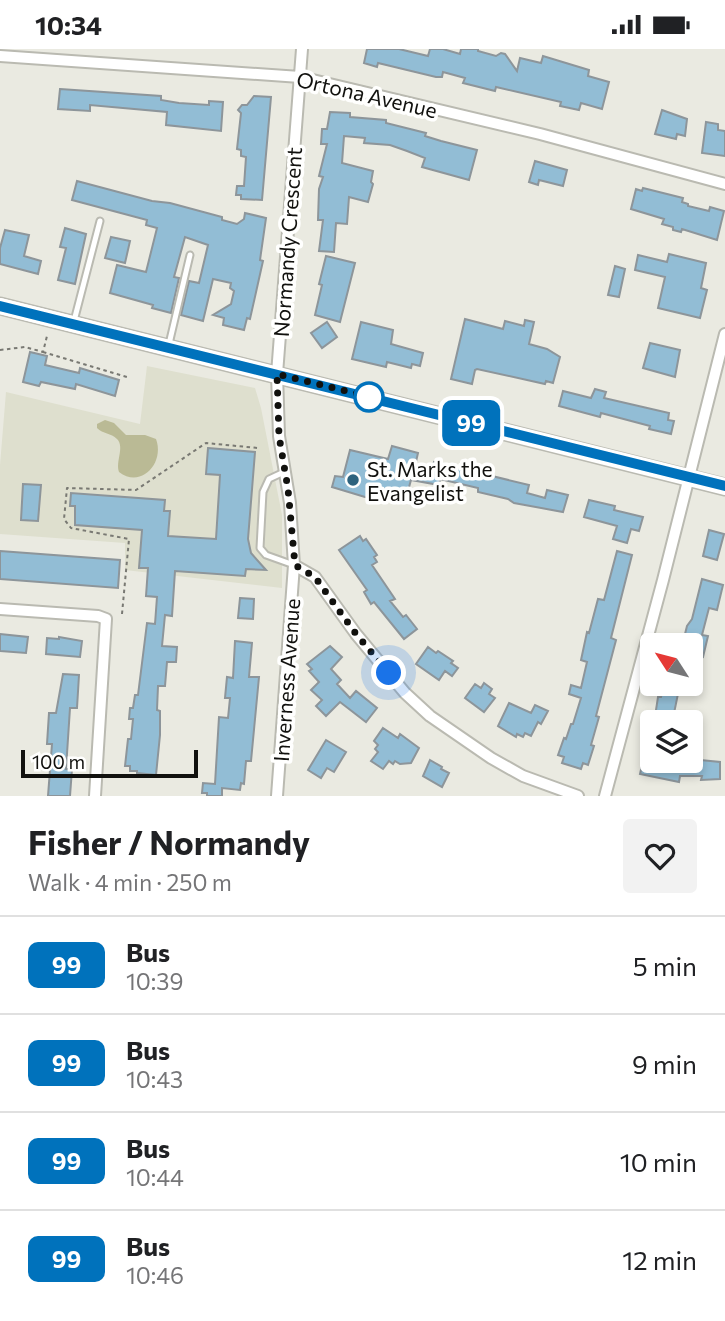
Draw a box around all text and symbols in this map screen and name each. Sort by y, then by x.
text: 10:34 [35,9,102,40]
street label: Ortona Avenue [294,66,440,122]
street label: Normandy Crescent [268,146,306,338]
unlabelled marker [354,382,384,412]
line badge: 99 [440,400,503,446]
text: 99 [456,408,486,437]
place label: St. Marks the Evangelist [367,456,493,505]
marker: St. Marks the Evangelist [345,472,361,488]
street label: Inverness Avenue [268,597,304,763]
north arrow [640,633,704,697]
map controls [640,633,703,773]
your location [371,655,406,690]
button: layers [640,710,703,773]
scale bar [21,747,198,779]
text: 100 m [32,750,85,773]
button: heart [623,819,697,893]
text: Fisher / Normandy [28,821,310,862]
text: Walk · 4 min · 250 m [28,868,232,896]
text: Bus [126,936,170,967]
text: 99 [52,950,81,979]
text: 5 min [633,950,697,981]
text: 10:39 [126,967,183,995]
text: Bus [126,1034,170,1065]
text: 99 [52,1048,81,1077]
text: 9 min [632,1048,697,1079]
text: 10:43 [126,1065,183,1093]
text: Bus [126,1132,170,1163]
text: 99 [52,1146,81,1175]
text: 10 min [620,1146,697,1177]
text: 10:44 [126,1163,184,1191]
text: Bus [126,1230,170,1261]
text: 99 [52,1244,81,1273]
text: 12 min [622,1244,697,1275]
text: 10:46 [126,1261,184,1289]

